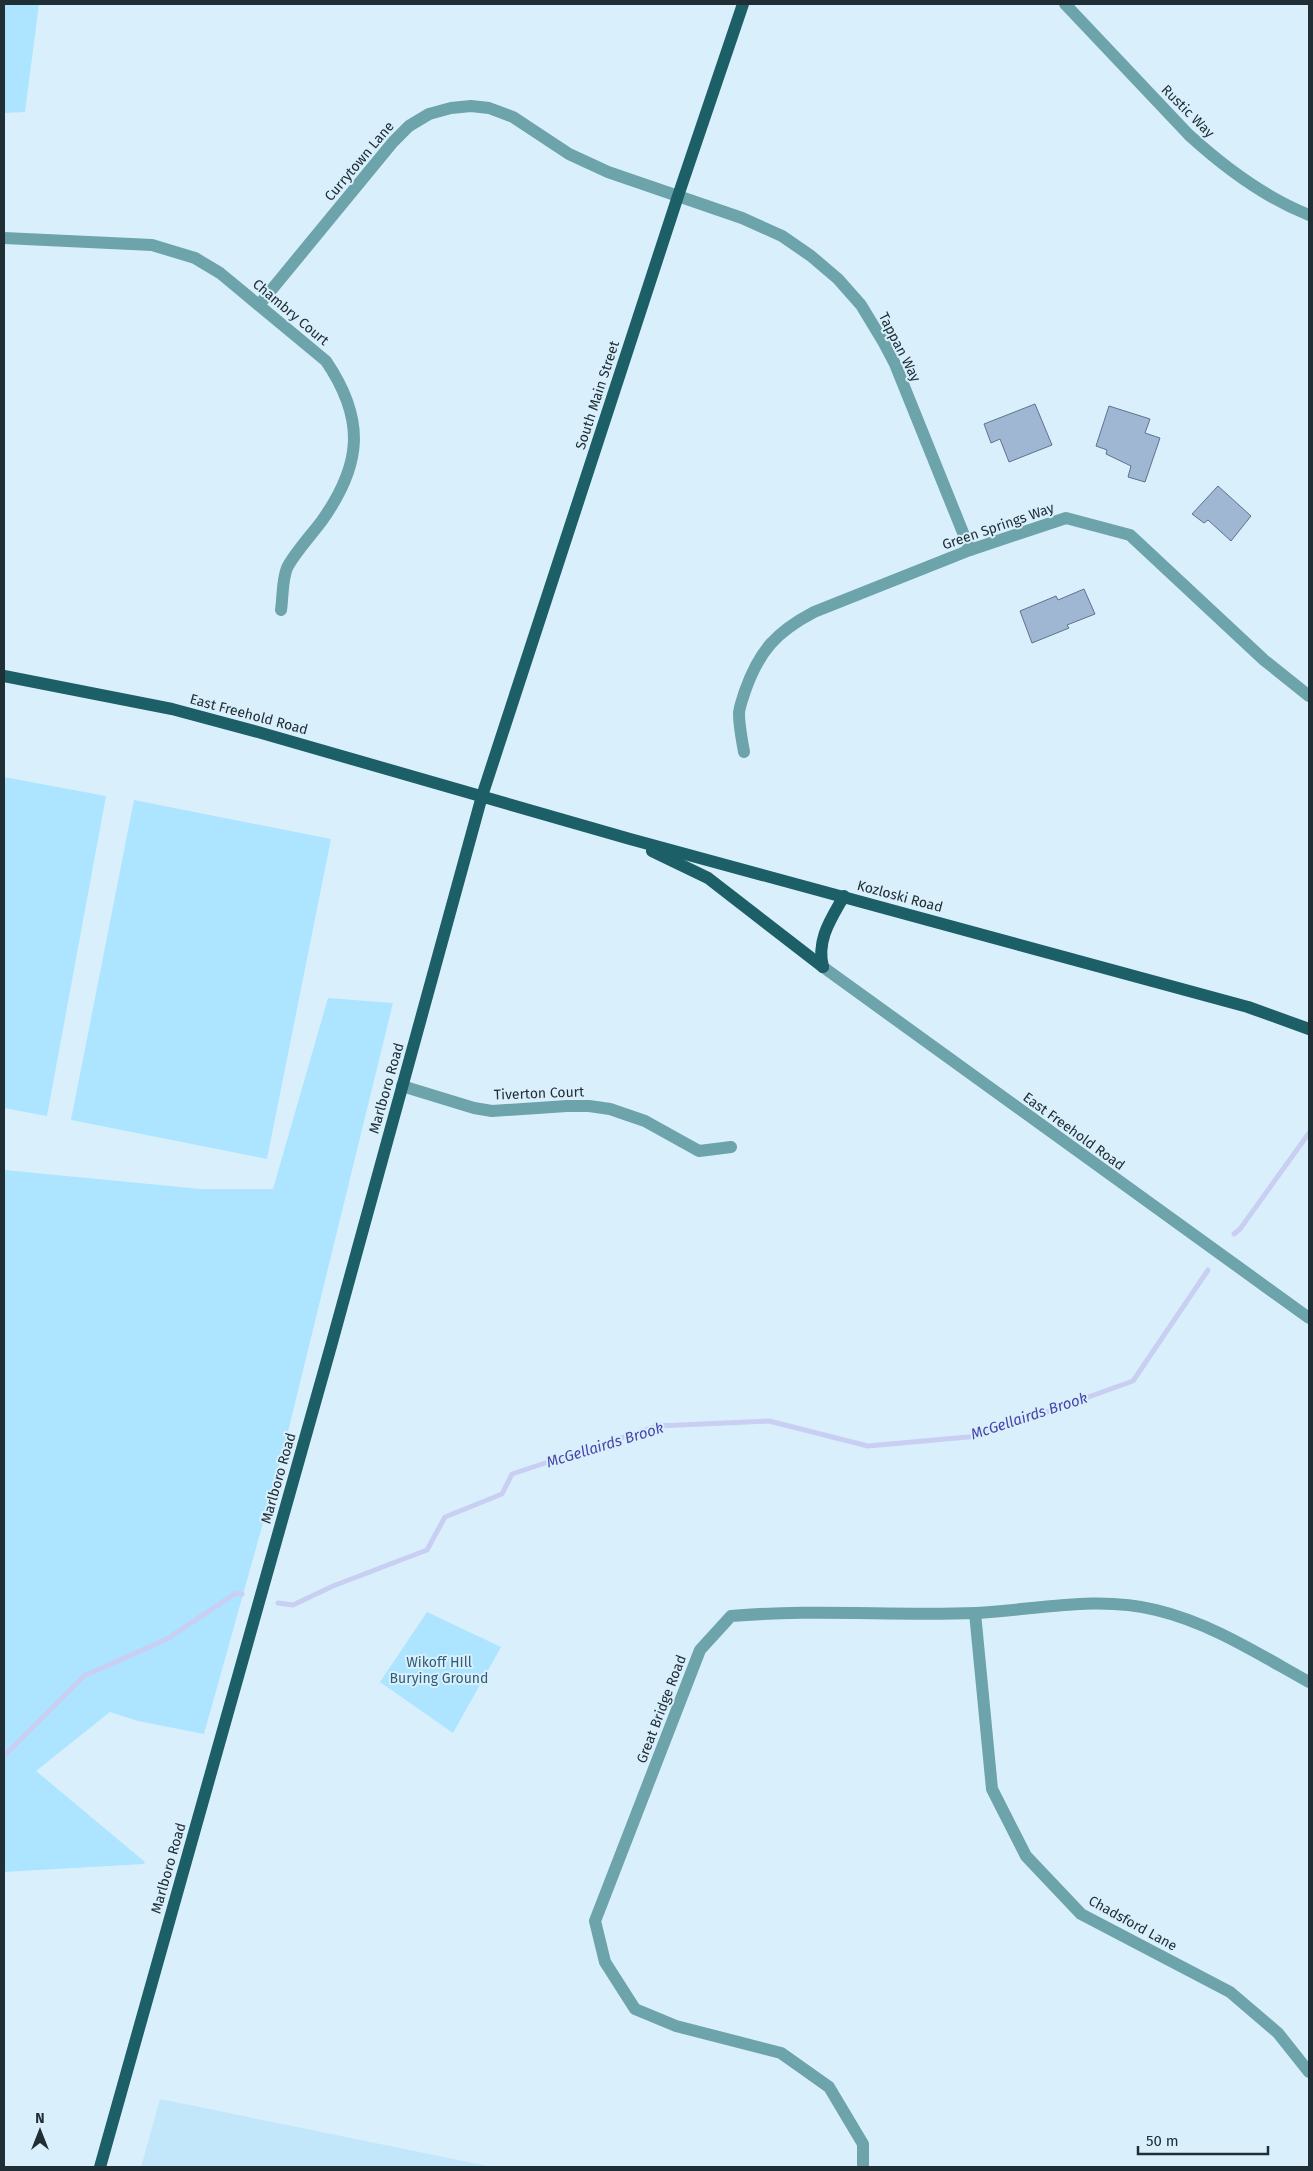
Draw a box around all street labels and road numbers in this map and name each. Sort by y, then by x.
street label: Rustic Way [1158,81,1218,141]
street label: Currytown Lane [321,118,398,205]
street label: Chambry Court [249,276,333,350]
street label: Tappan Way [875,310,924,385]
street label: South Main Street [572,338,623,452]
street label: Green Springs Way [940,499,1057,554]
street label: East Freehold Road [188,691,310,738]
street label: Kozloski Road [855,877,945,916]
street label: Marlboro Road [365,1041,408,1136]
street label: Tiverton Court [494,1083,585,1104]
street label: East Freehold Road [1020,1089,1128,1174]
street label: Marlboro Road [257,1431,300,1526]
street label: Great Bridge Road [633,1653,690,1766]
street label: Marlboro Road [147,1821,190,1916]
street label: Chadsford Lane [1086,1892,1180,1955]

